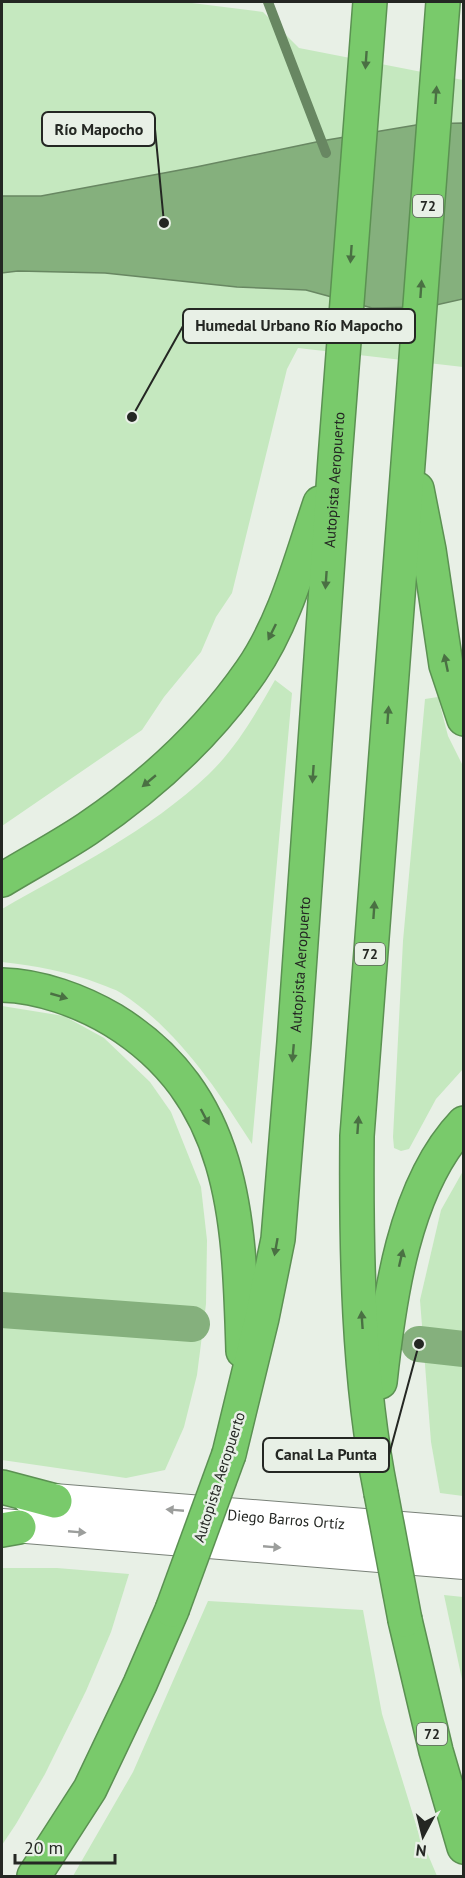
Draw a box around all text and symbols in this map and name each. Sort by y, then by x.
one-way arrow [361,50,371,69]
one-way arrow [431,85,441,104]
callout: Río Mapocho [42,112,155,146]
text: Río Mapocho [55,119,144,139]
road number: 72 [413,195,443,217]
one-way arrow [346,245,356,264]
one-way arrow [416,280,426,299]
callout: Humedal Urbano Río Mapocho [183,309,415,343]
text: Humedal Urbano Río Mapocho [195,315,403,335]
street label: Autopista Aeropuerto [319,411,348,548]
one-way arrow [321,570,331,589]
one-way arrow [268,623,278,641]
one-way arrow [441,653,450,672]
one-way arrow [383,706,393,725]
one-way arrow [308,765,317,784]
one-way arrow [142,774,157,787]
street label: Autopista Aeropuerto [285,896,314,1033]
one-way arrow [369,900,378,919]
road number: 72 [355,943,385,965]
one-way arrow [50,992,68,1001]
one-way arrow [288,1043,298,1062]
one-way arrow [200,1109,209,1126]
one-way arrow [353,1116,363,1135]
one-way arrow [271,1237,280,1256]
one-way arrow [397,1249,406,1268]
one-way arrow [357,1311,366,1330]
street label: Autopista Aeropuerto [189,1409,249,1545]
callout: Canal La Punta [263,1438,389,1472]
text: Canal La Punta [275,1444,377,1464]
street label: Diego Barros Ortíz [227,1504,346,1533]
one-way arrow [165,1505,184,1515]
one-way arrow [68,1527,87,1536]
one-way arrow [262,1542,281,1552]
road number: 72 [417,1723,447,1745]
north arrow [393,1806,453,1866]
scale bar [15,1827,116,1865]
text: 20 m [24,1836,63,1859]
text: N [415,1840,428,1861]

